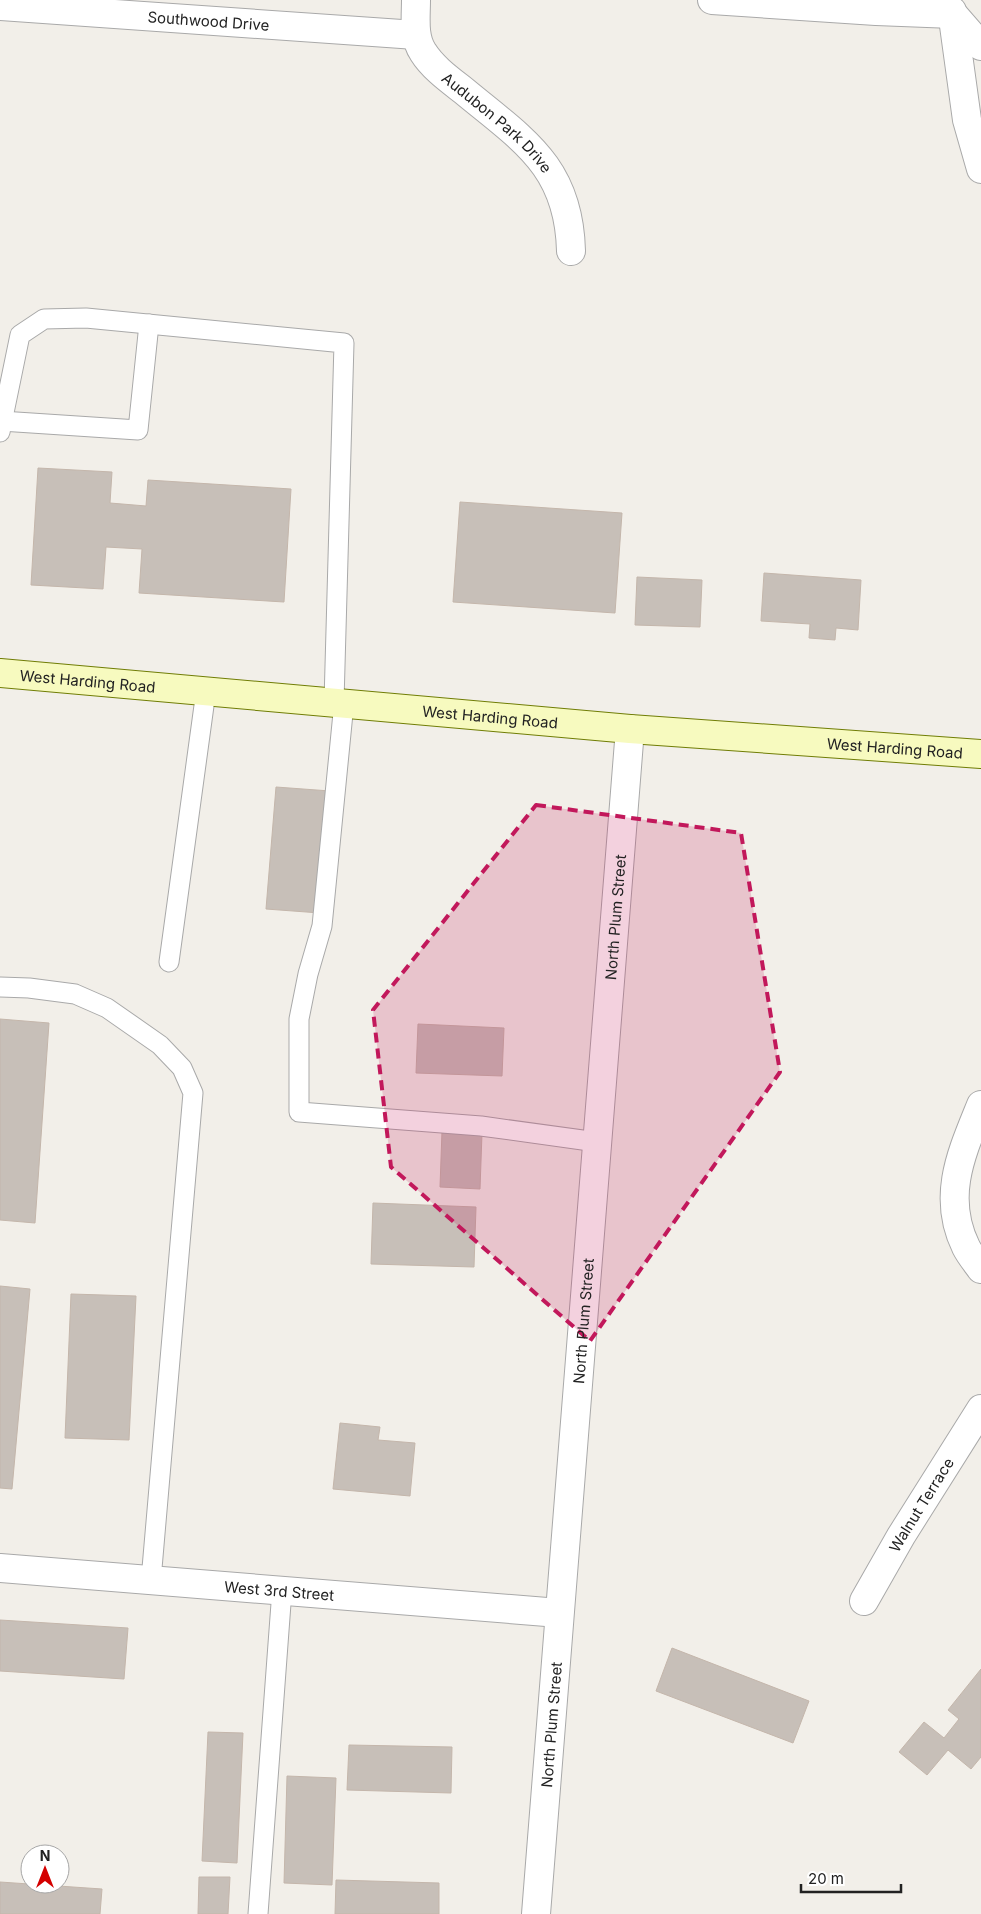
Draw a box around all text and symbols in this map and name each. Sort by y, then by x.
street label: Southwood Drive [147,7,270,34]
street label: Audubon Park Drive [438,68,557,176]
street label: West Harding Road [19,665,156,696]
street label: West Harding Road [421,701,559,732]
street label: West Harding Road [826,734,963,762]
street label: North Plum Street [601,853,630,981]
street label: North Plum Street [569,1257,598,1384]
street label: Walnut Terrace [885,1454,958,1555]
street label: West 3rd Street [223,1577,335,1604]
street label: North Plum Street [537,1661,565,1788]
north arrow [20,1844,70,1894]
text: N [40,1847,50,1864]
scale bar [801,1862,901,1894]
text: 20 m [808,1869,844,1888]

